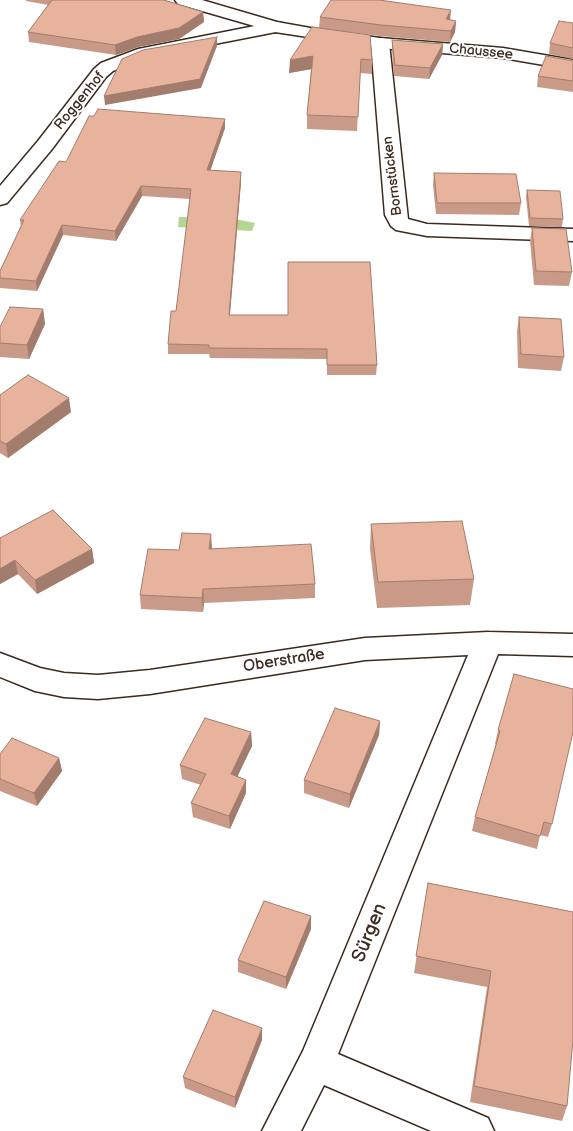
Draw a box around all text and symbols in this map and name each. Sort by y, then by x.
street label: Chaussee [448,40,514,64]
street label: Roggenhof [51,68,109,134]
street label: Bornstücken [380,135,406,217]
street label: Oberstraße [242,645,326,677]
street label: Sürgen [348,900,392,966]

